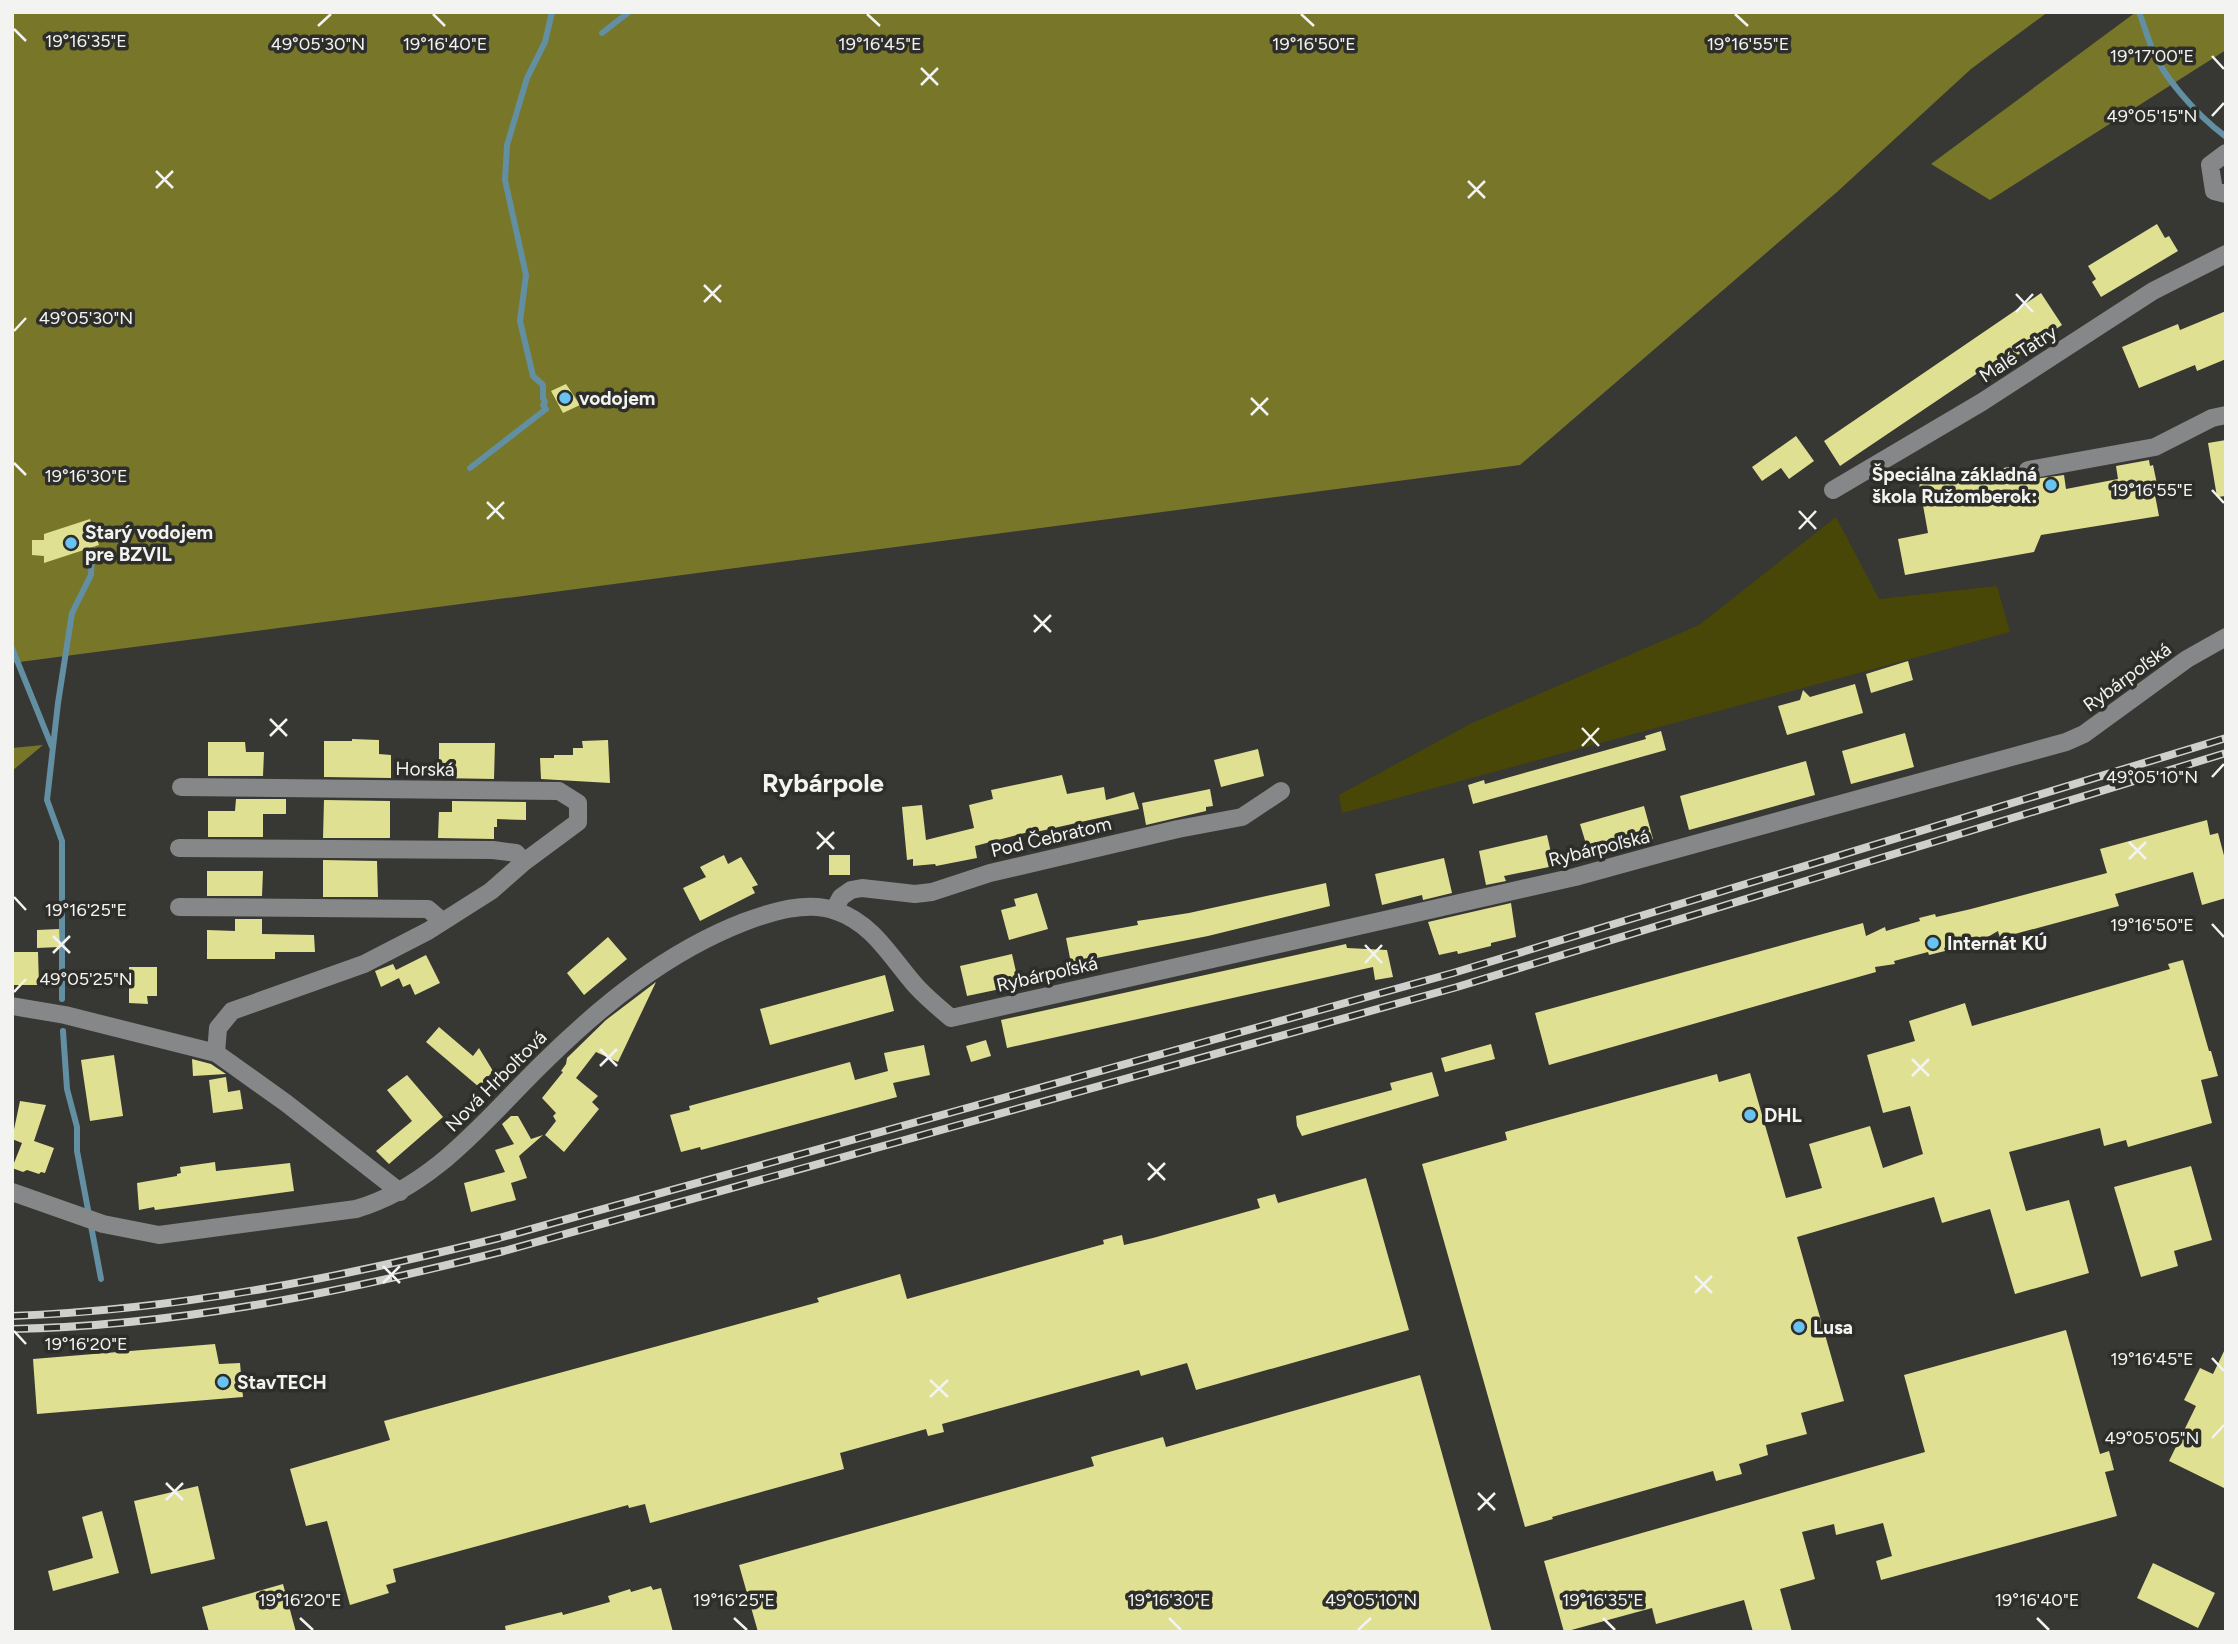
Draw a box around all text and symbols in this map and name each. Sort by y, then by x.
text: 19°16'35"E [45,30,127,52]
text: 49°05'30"N [271,33,365,55]
text: 19°16'40"E [403,33,487,55]
text: 19°16'45"E [838,33,922,55]
text: 19°16'50"E [1272,33,1356,55]
text: 19°16'55"E [1707,33,1789,55]
text: 19°17'00"E [2110,45,2194,67]
text: 49°05'15"N [2107,105,2197,127]
text: 49°05'30"N [39,307,133,329]
street label: Malé Tatry [1975,320,2061,388]
place label: vodojem [579,387,655,410]
marker: vodojem [557,390,573,406]
place label: Špeciálna základná škola Ružomberok: [1872,463,2037,508]
text: 19°16'30"E [44,465,128,487]
marker: Špeciálna základná škola Ružomberok: [2043,477,2059,493]
text: 19°16'55"E [2111,479,2193,501]
place label: Starý vodojem pre BZVIL [85,521,213,566]
marker: Starý vodojem pre BZVIL [63,535,79,551]
street label: Rybárpoľská [2079,637,2175,717]
street label: Horská [395,757,455,781]
text: 49°05'10"N [2106,766,2198,788]
district label: Rybárpole [762,767,884,799]
street label: Pod Čebratom [988,812,1114,862]
street label: Rybárpoľská [1546,824,1652,872]
text: 19°16'25"E [45,899,127,921]
text: 19°16'50"E [2110,914,2194,936]
place label: Internát KÚ [1947,932,2048,955]
marker: Internát KÚ [1925,935,1941,951]
street label: Rybárpoľská [994,951,1100,997]
text: 49°05'25"N [39,968,133,990]
street label: Nová Hrboltová [441,1026,551,1136]
place label: DHL [1764,1104,1802,1127]
marker: DHL [1742,1107,1758,1123]
place label: Lusa [1813,1316,1853,1339]
marker: Lusa [1791,1319,1807,1335]
text: 19°16'20"E [44,1333,128,1355]
text: 19°16'45"E [2110,1348,2194,1370]
place label: StavTECH [237,1371,327,1394]
marker: StavTECH [215,1374,231,1390]
text: 49°05'05"N [2104,1427,2200,1449]
text: 19°16'20"E [258,1589,342,1611]
text: 19°16'25"E [693,1589,775,1611]
text: 19°16'30"E [1127,1589,1211,1611]
text: 49°05'10"N [1325,1589,1417,1611]
text: 19°16'35"E [1562,1589,1644,1611]
text: 19°16'40"E [1995,1589,2079,1611]

